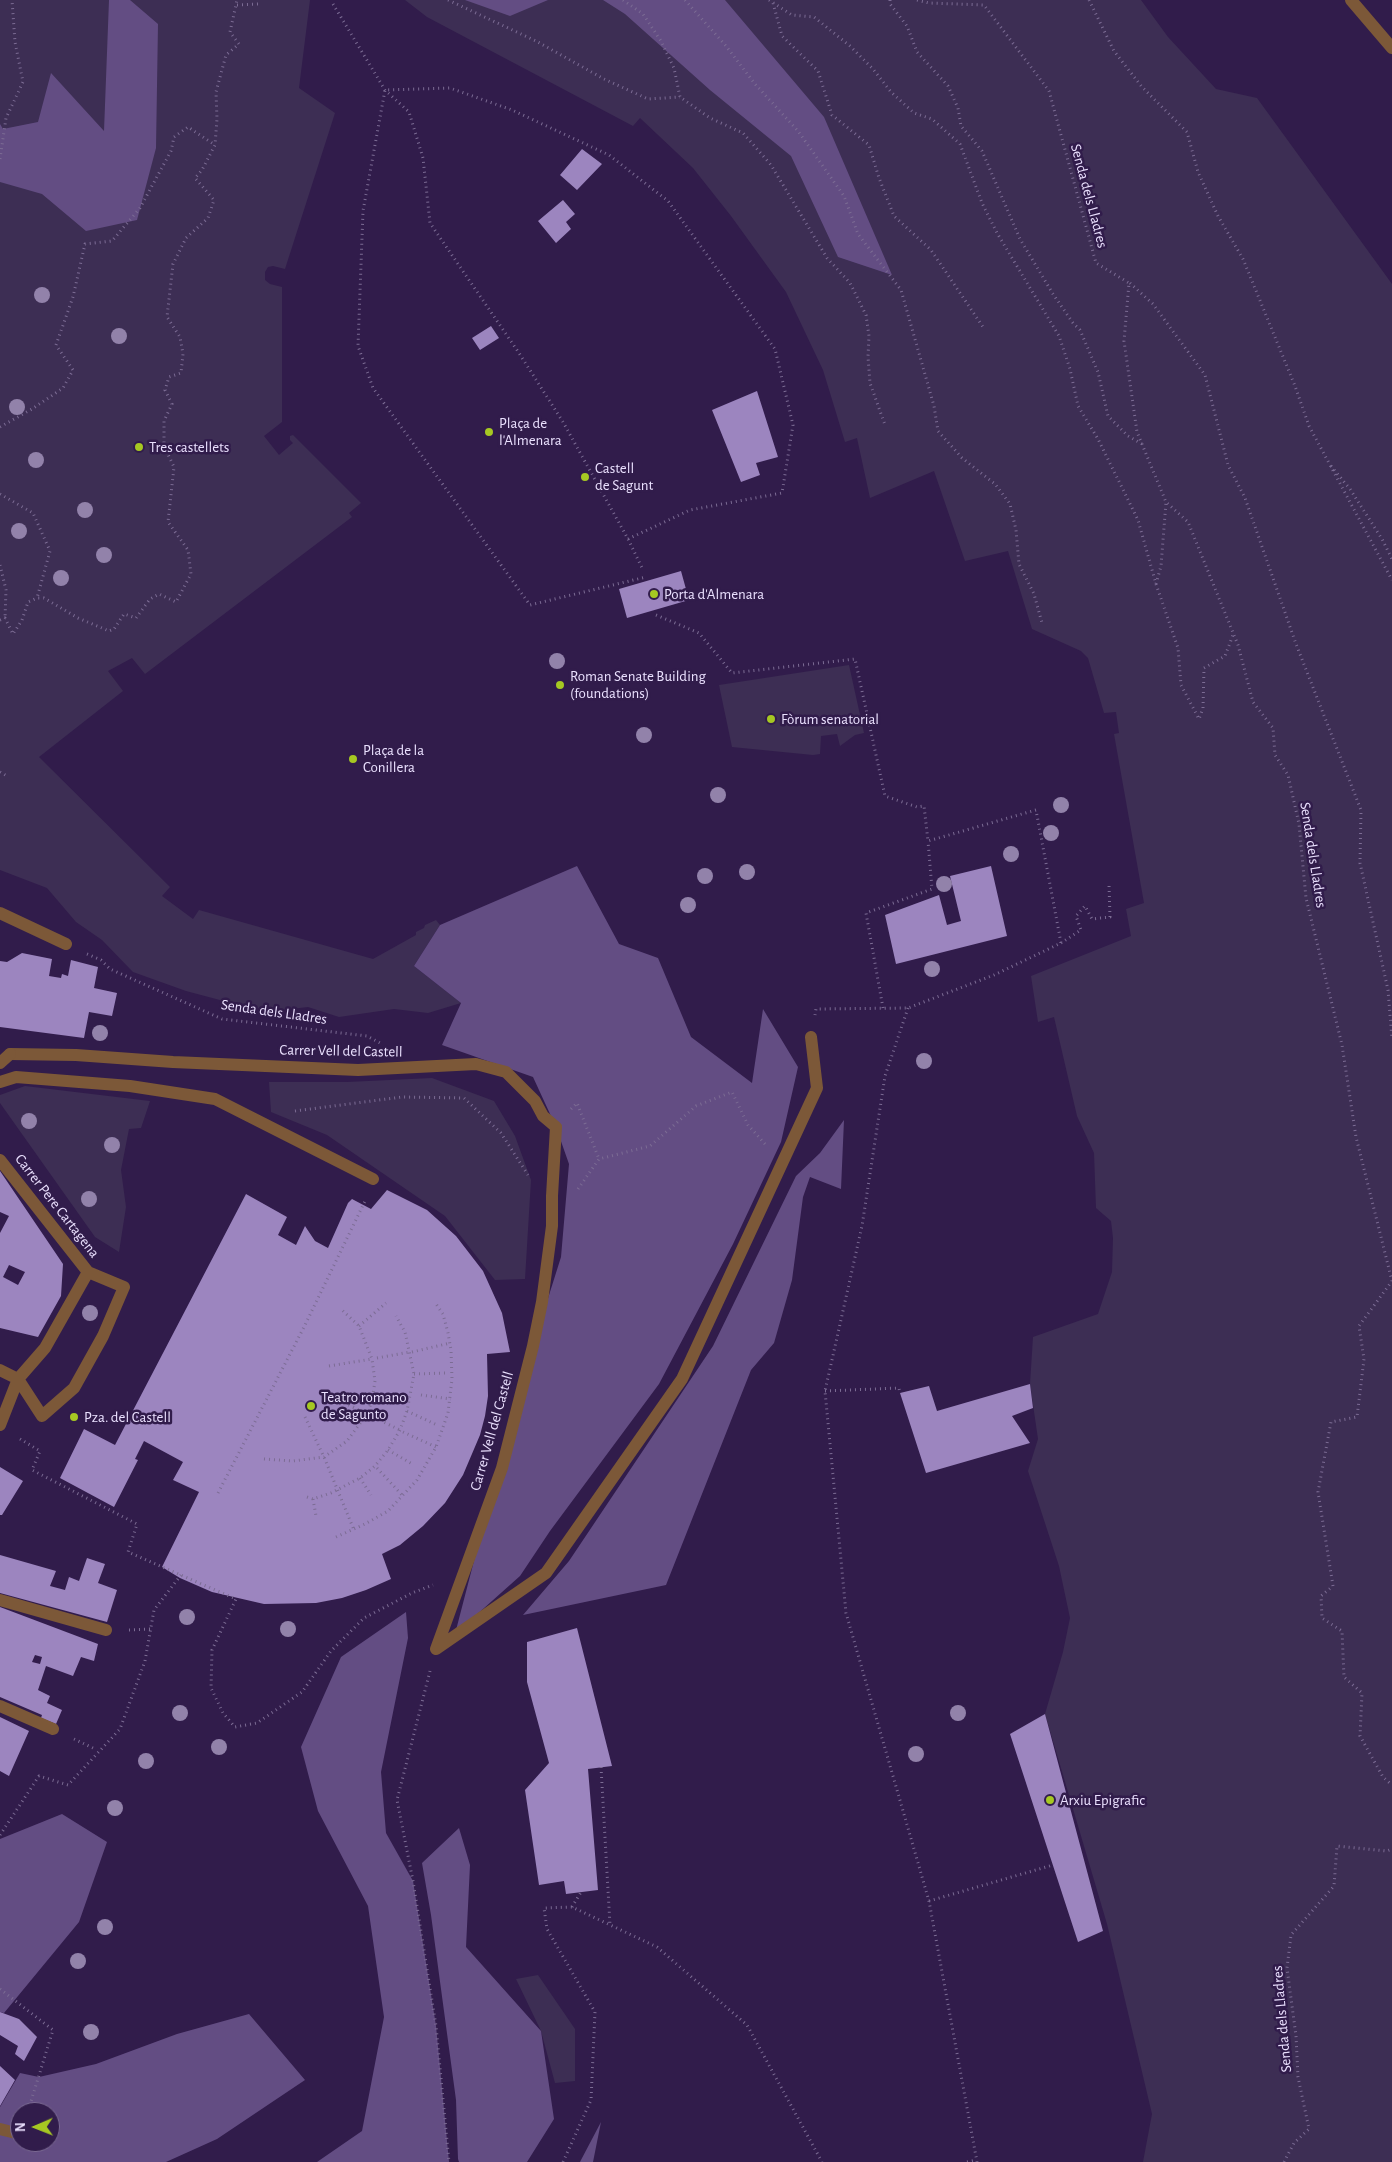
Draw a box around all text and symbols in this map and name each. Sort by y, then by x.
street label: Senda dels Lladres [1066,142,1112,250]
place label: Plaça de l'Almenara [499,414,562,449]
marker: Plaça de l'Almenara [483,426,495,438]
place label: Tres castellets [149,438,229,456]
marker: Tres castellets [133,441,145,453]
place label: Castell de Sagunt [595,459,653,494]
marker: Castell de Sagunt [579,471,591,483]
place label: Porta d'Almenara [664,585,764,603]
marker: Porta d'Almenara [648,588,660,600]
place label: Roman Senate Building (foundations) [570,667,706,702]
marker: Roman Senate Building (foundations) [554,679,566,691]
place label: Fòrum senatorial [781,710,879,728]
marker: Fòrum senatorial [765,713,777,725]
place label: Plaça de la Conillera [363,741,424,776]
marker: Plaça de la Conillera [347,753,359,765]
street label: Senda dels Lladres [1296,801,1330,909]
street label: Senda dels Lladres [220,996,328,1028]
street label: Carrer Vell del Castell [279,1041,403,1061]
street label: Carrer Pere Cartagena [11,1150,103,1262]
street label: Carrer Vell del Castell [466,1369,518,1493]
place label: Teatro romano de Sagunto [321,1388,407,1423]
marker: Teatro romano de Sagunto [305,1400,317,1412]
place label: Pza. del Castell [84,1408,171,1426]
marker: Pza. del Castell [68,1411,80,1423]
place label: Arxiu Epigrafic [1060,1791,1145,1809]
marker: Arxiu Epigrafic [1044,1794,1056,1806]
street label: Senda dels Lladres [1268,1965,1296,2073]
north arrow [10,2102,60,2152]
text: N [14,2122,28,2132]

